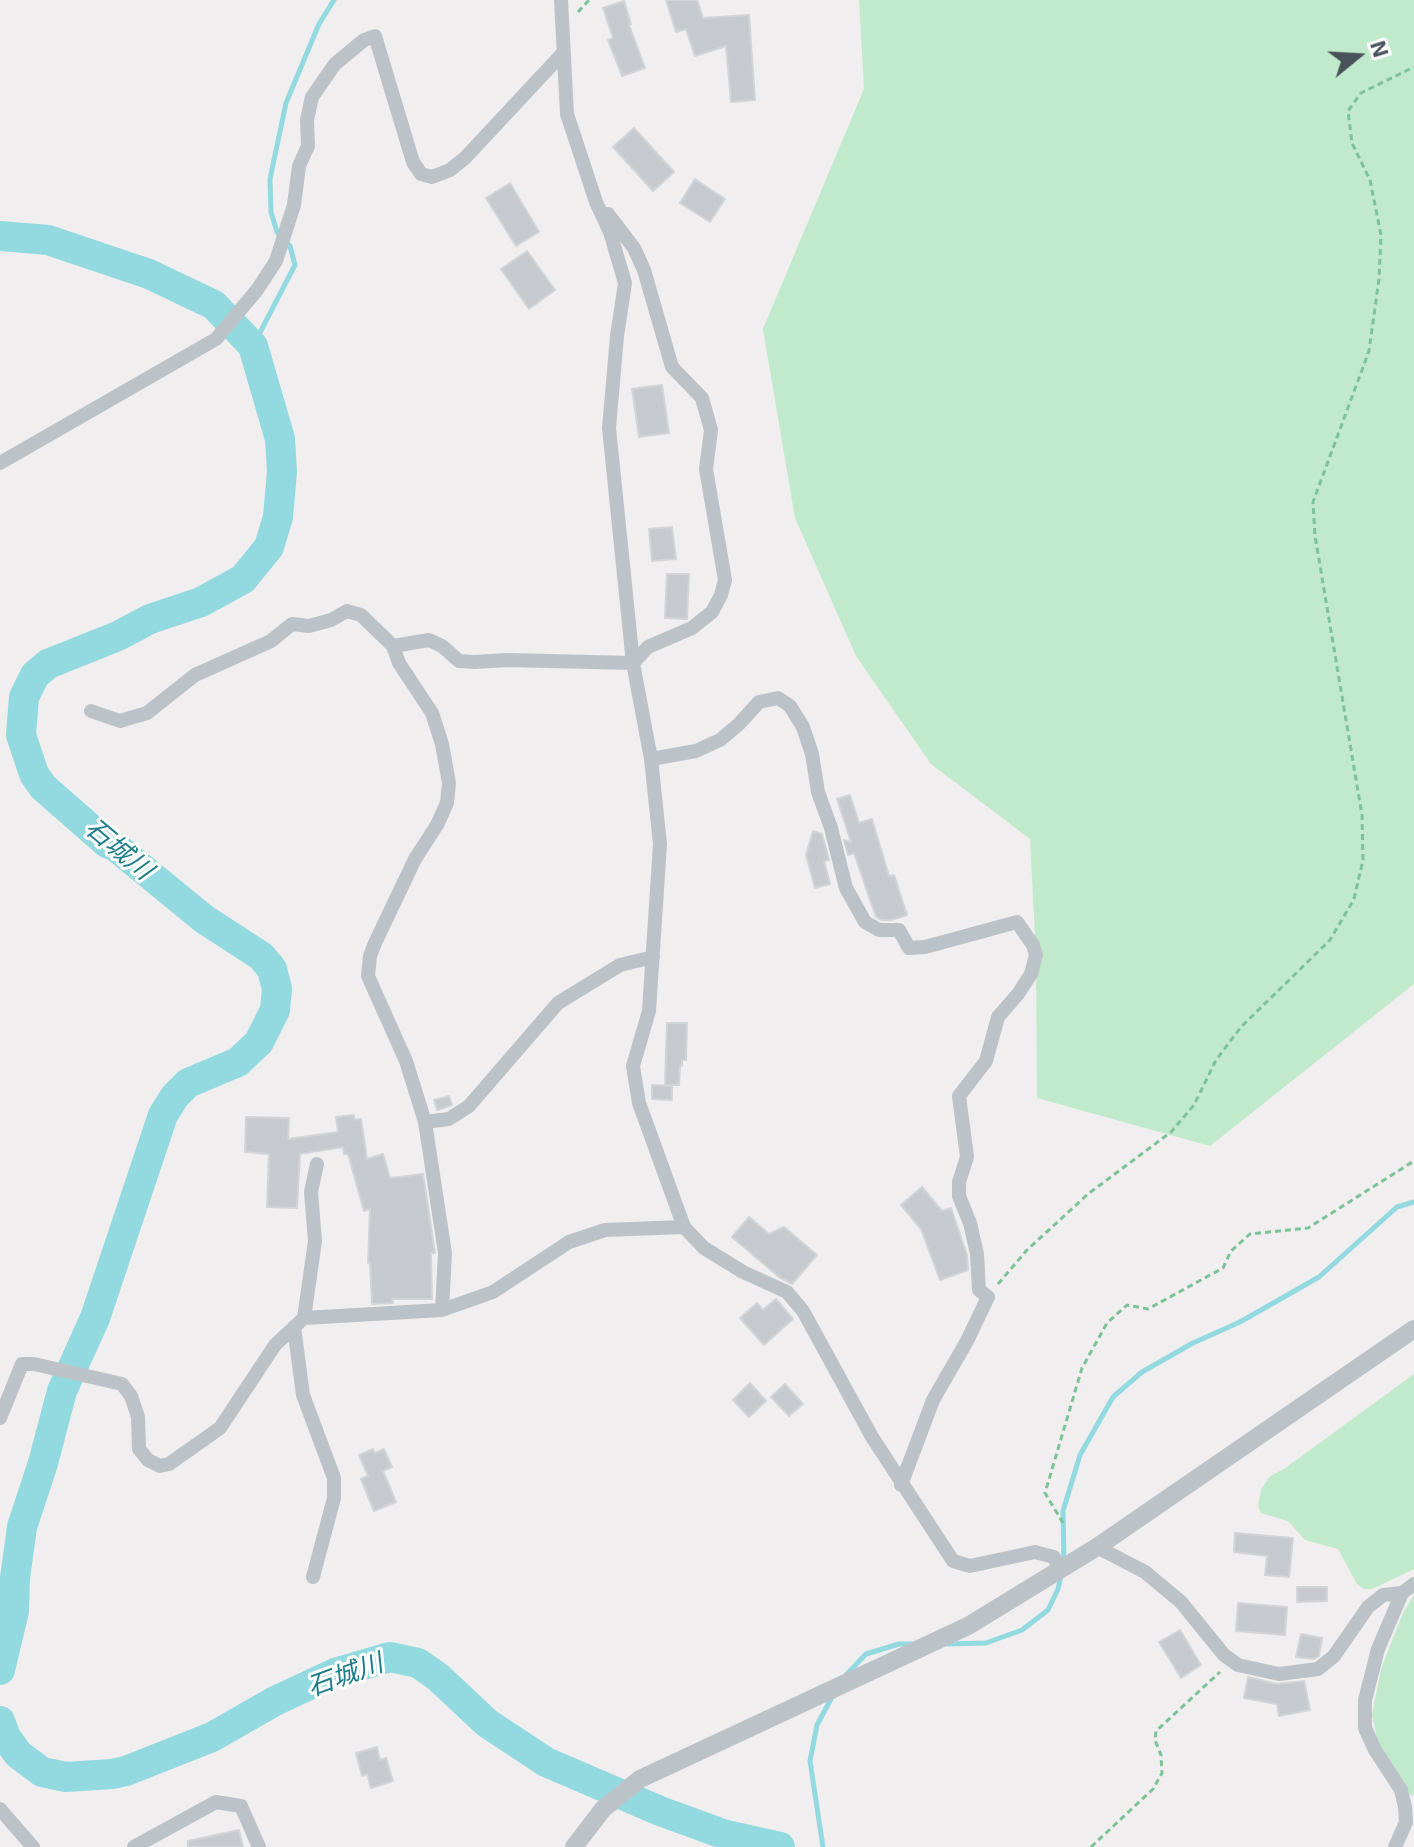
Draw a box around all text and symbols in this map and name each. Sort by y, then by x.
north arrow [1318,16,1398,96]
text: N [1366,37,1396,60]
water label: 石城川 [79,812,159,886]
water label: 石城川 [303,1647,387,1703]

